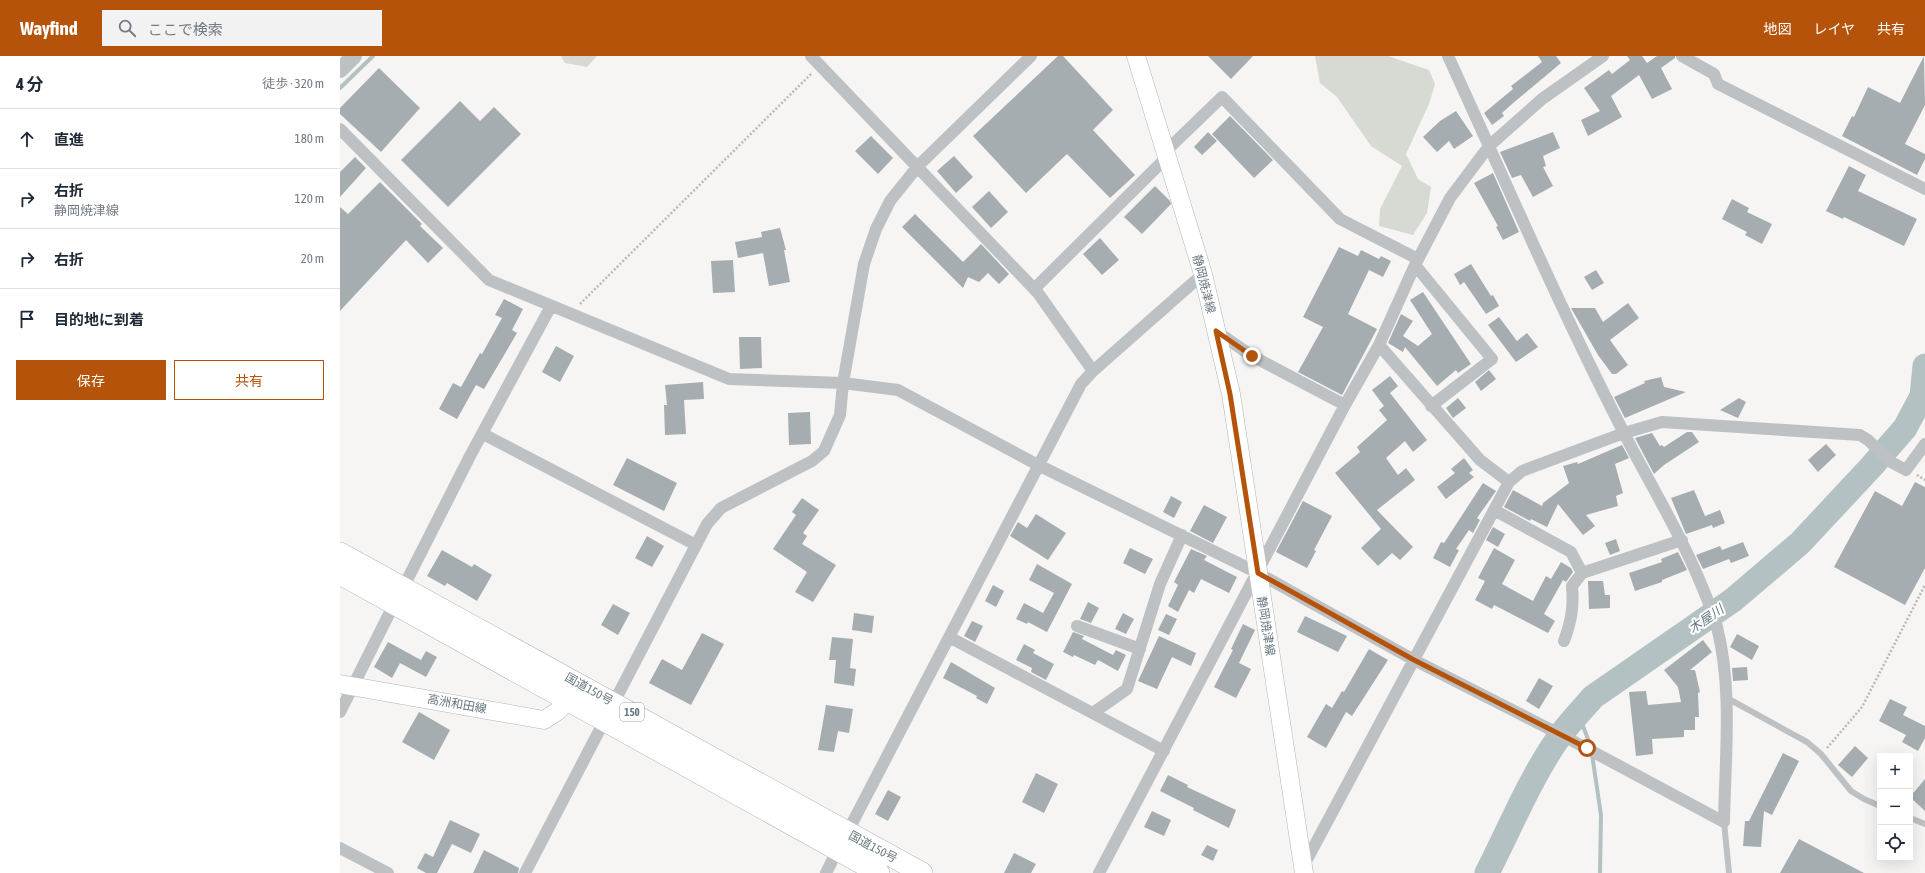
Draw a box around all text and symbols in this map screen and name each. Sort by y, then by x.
search box [102,10,382,46]
text: Wayfind [20,17,78,39]
icon: search [116,17,138,39]
text: ここで検索 [148,21,223,38]
text: 地図 [1763,21,1791,37]
text: レイヤ [1813,21,1855,37]
text: 共有 [1877,21,1905,37]
text: 4 分 [16,74,43,94]
text: 徒歩 · 320 m [262,76,324,91]
icon: ahead [16,128,38,150]
text: 直進 [54,131,84,148]
text: 180 m [295,131,324,146]
text: 右折 [54,182,84,199]
icon: right [16,188,38,210]
text: 120 m [295,191,324,206]
text: 静岡焼津線 [54,203,119,218]
icon: right [16,248,38,270]
text: 右折 [54,251,84,268]
text: 20 m [301,251,324,266]
street label: 静岡焼津線 [1190,253,1218,315]
icon: arrive [16,308,38,330]
text: 目的地に到着 [54,311,144,328]
route end [1243,347,1261,365]
button: 保存 [16,360,166,400]
button: 共有 [174,360,324,400]
street label: 静岡焼津線 [1254,595,1278,657]
water label: 木屋川 [1686,601,1728,636]
street label: 国道150号 [562,670,616,708]
street label: 高洲和田線 [426,692,488,716]
road number: 150 [620,703,644,721]
route start [1578,739,1596,757]
map controls [1877,753,1913,861]
button: + [1877,753,1913,789]
button: − [1877,789,1913,825]
button: locate [1877,825,1913,861]
street label: 国道150号 [846,828,900,866]

